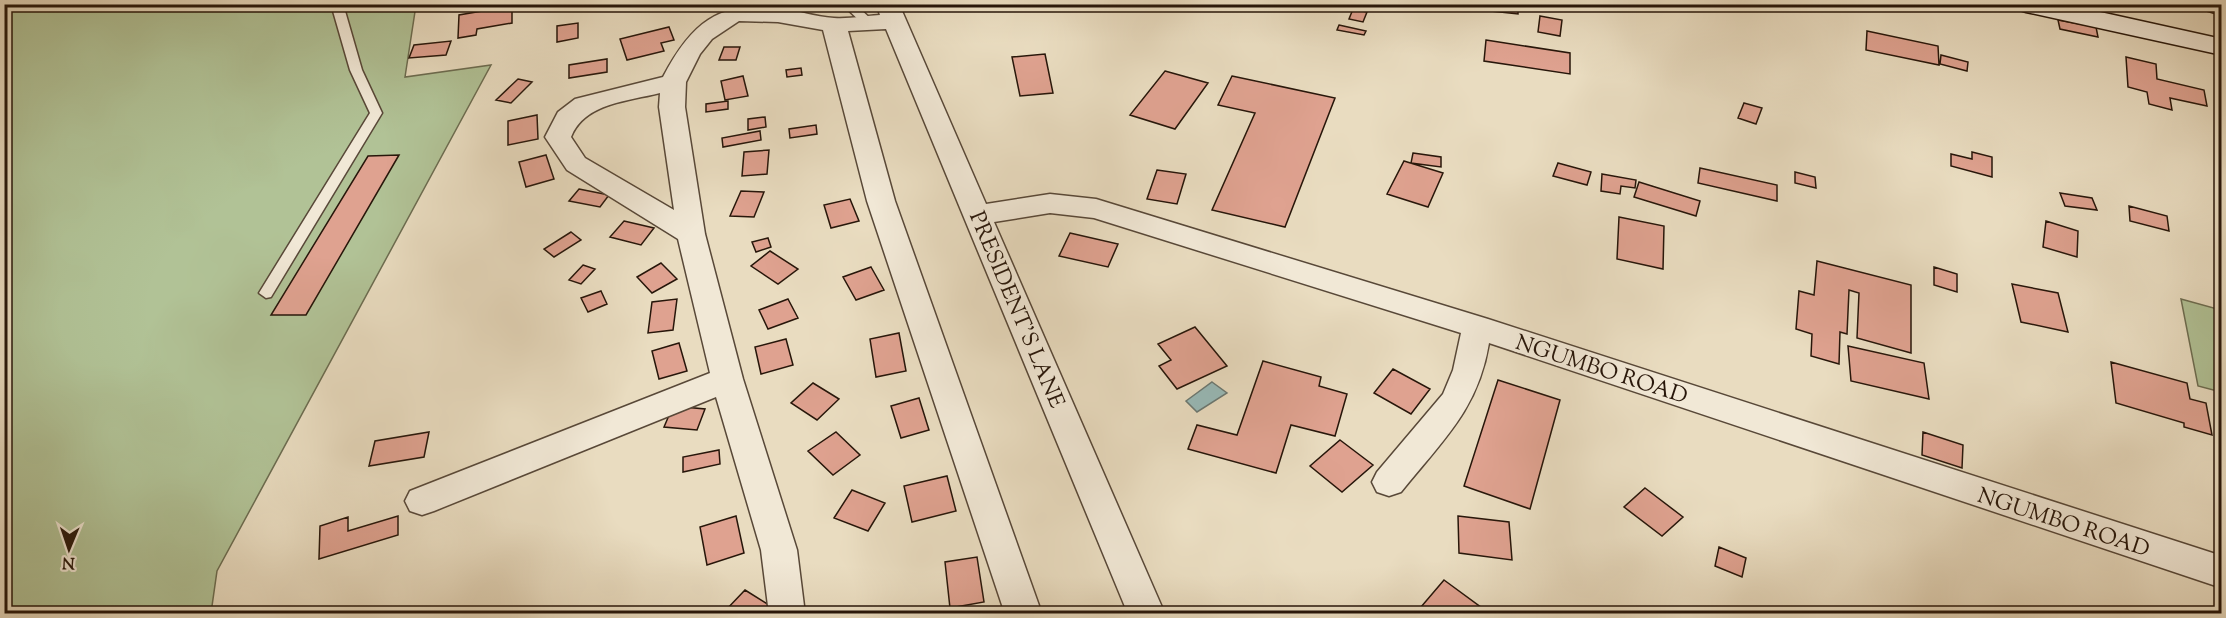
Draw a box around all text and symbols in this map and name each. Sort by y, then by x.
street label: PRESIDENT'S LANE [959,207,1071,414]
street label: NGUMBO ROAD [1511,328,1691,414]
street label: NGUMBO ROAD [1973,481,2153,567]
north arrow [39,519,99,579]
text: N [62,550,75,573]

